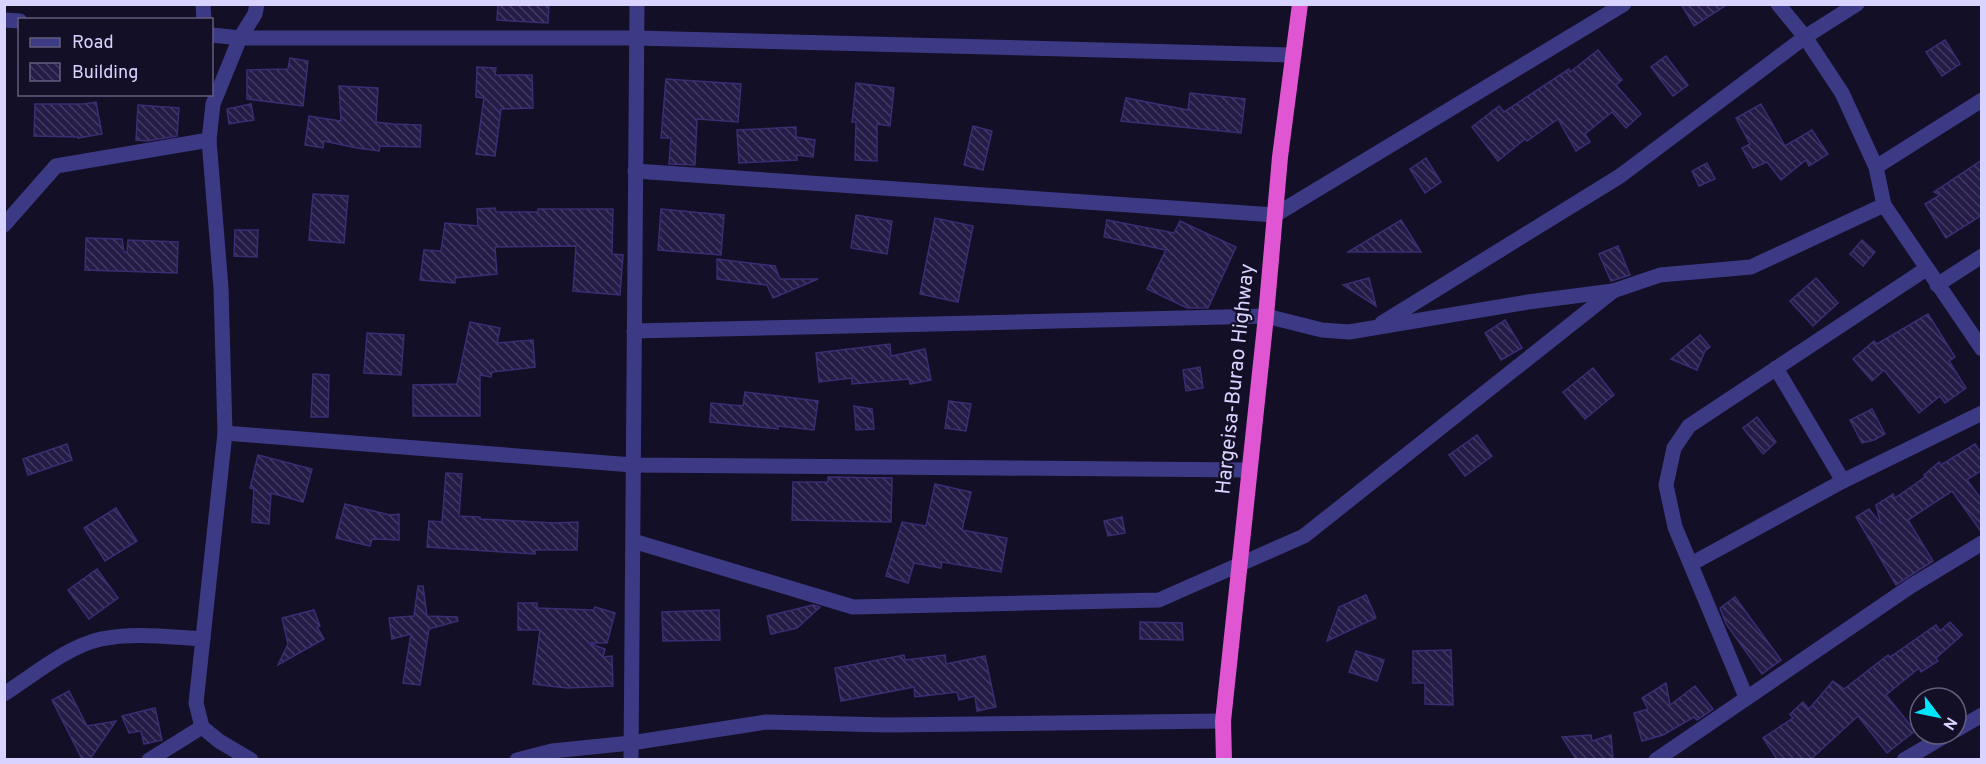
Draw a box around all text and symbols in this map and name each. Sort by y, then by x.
legend [18,18,213,96]
text: Road [72,32,114,55]
text: Building [72,62,138,85]
street label: Hargeisa-Burao Highway [1210,262,1262,496]
north arrow [1908,686,1968,746]
text: N [1937,713,1961,733]

